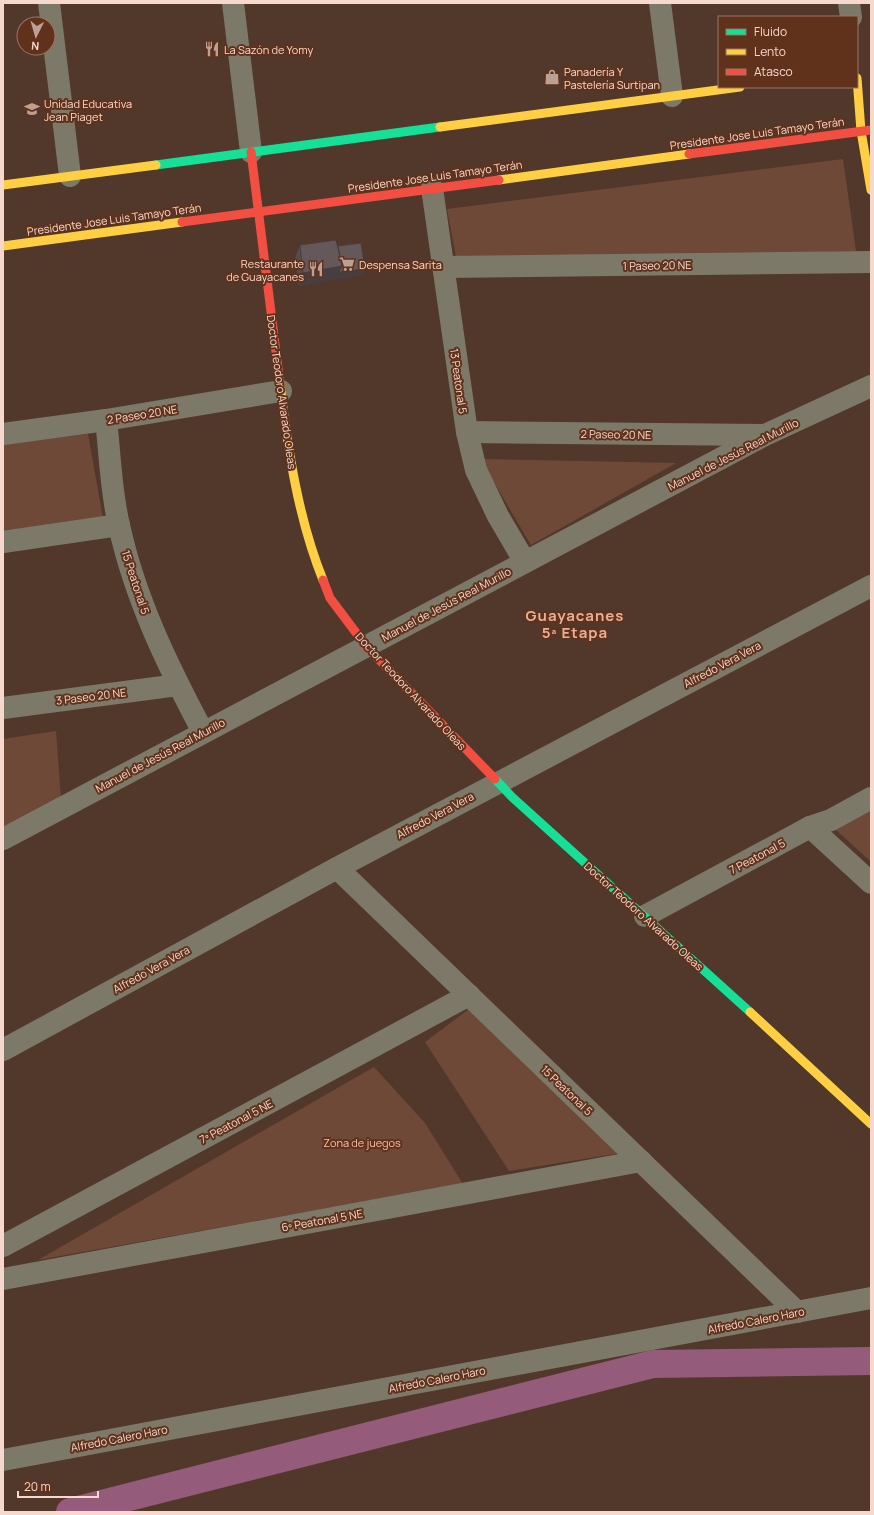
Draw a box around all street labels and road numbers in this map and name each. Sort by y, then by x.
street label: Presidente Jose Luis Tamayo Terán [669,113,845,153]
street label: Presidente Jose Luis Tamayo Terán [347,156,523,196]
street label: Presidente Jose Luis Tamayo Terán [26,199,202,239]
street label: 1 Paseo 20 NE [622,257,692,273]
street label: Doctor Teodoro Alvarado Oleas [264,314,300,470]
street label: 13 Peatonal 5 [447,347,471,415]
street label: 2 Paseo 20 NE [106,401,178,427]
street label: Manuel de Jesús Real Murillo [665,414,801,494]
street label: 2 Paseo 20 NE [580,426,652,442]
street label: 15 Peatonal 5 [119,548,153,616]
street label: Manuel de Jesús Real Murillo [379,563,514,645]
street label: Doctor Teodoro Alvarado Oleas [352,629,470,753]
street label: Alfredo Vera Vera [681,637,763,691]
street label: 3 Paseo 20 NE [55,684,127,708]
street label: Manuel de Jesús Real Murillo [93,714,228,796]
street label: Alfredo Vera Vera [394,788,476,842]
street label: 7 Peatonal 5 [726,835,788,877]
street label: Doctor Teodoro Alvarado Oleas [581,858,707,974]
street label: Alfredo Vera Vera [110,942,192,996]
street label: 15 Peatonal 5 [538,1062,596,1118]
street label: 7º Peatonal 5 NE [197,1095,275,1147]
street label: 6º Peatonal 5 NE [280,1205,364,1235]
street label: Alfredo Calero Haro [706,1303,806,1337]
street label: Alfredo Calero Haro [387,1362,487,1396]
street label: Alfredo Calero Haro [69,1421,169,1455]

